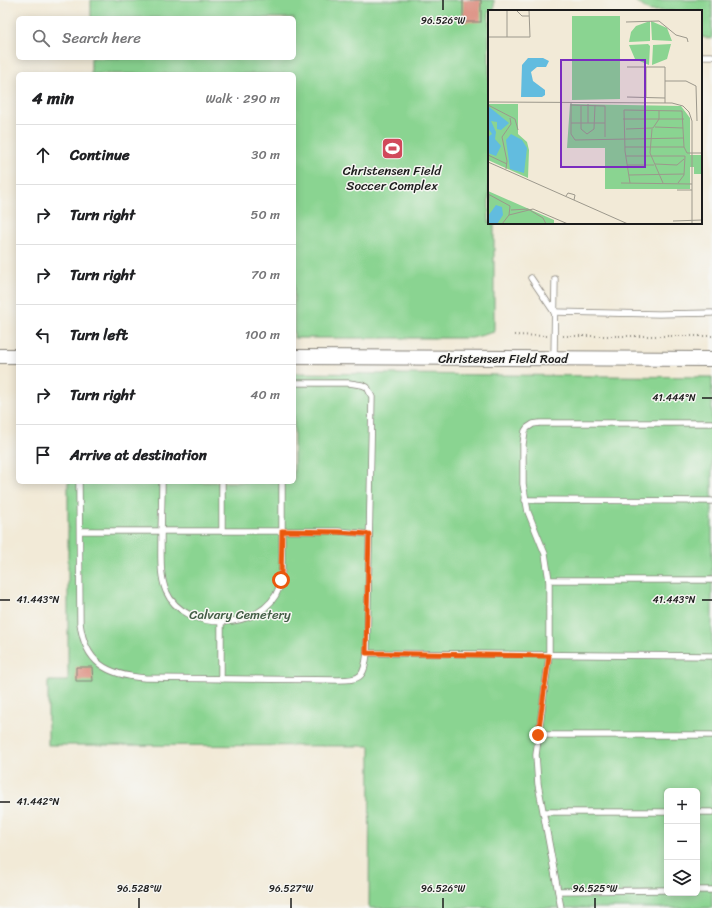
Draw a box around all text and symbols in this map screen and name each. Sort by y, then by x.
inset map [488,10,702,224]
text: 96.526°W [421,12,465,30]
search box [16,16,296,60]
text: Search here [62,25,141,51]
icon: search [30,27,52,49]
text: 4 min [32,83,74,113]
text: Walk · 290 m [206,87,280,110]
sports icon: Christensen Field Soccer Complex [379,135,405,161]
text: Continue [70,142,130,168]
text: 30 m [251,143,280,166]
icon: ahead [32,144,54,166]
place label: Christensen Field Soccer Complex [343,159,442,197]
text: Turn right [70,202,135,228]
text: 50 m [250,203,280,226]
icon: right [32,204,54,226]
text: Turn right [70,262,135,288]
text: 70 m [251,263,280,286]
icon: right [32,264,54,286]
text: Turn left [70,322,128,348]
text: 100 m [245,323,280,346]
icon: left [32,324,54,346]
street label: Christensen Field Road [438,347,569,370]
text: Turn right [70,382,135,408]
text: 40 m [250,383,280,406]
icon: right [32,384,54,406]
text: 41.444°N [652,389,696,407]
text: Arrive at destination [70,442,207,468]
icon: arrive [32,444,54,466]
route start [272,571,290,589]
text: 41.443°N [17,591,59,609]
text: 41.443°N [653,591,695,609]
park label: Calvary Cemetery [189,603,291,626]
route end [529,726,547,744]
map controls [664,788,700,896]
button: + [664,788,700,824]
text: 41.442°N [16,793,60,811]
button: − [664,824,700,860]
button: layers [664,860,700,896]
text: 96.528°W [117,880,162,898]
text: 96.527°W [269,880,313,898]
text: 96.526°W [421,880,465,898]
text: 96.525°W [573,880,618,898]

